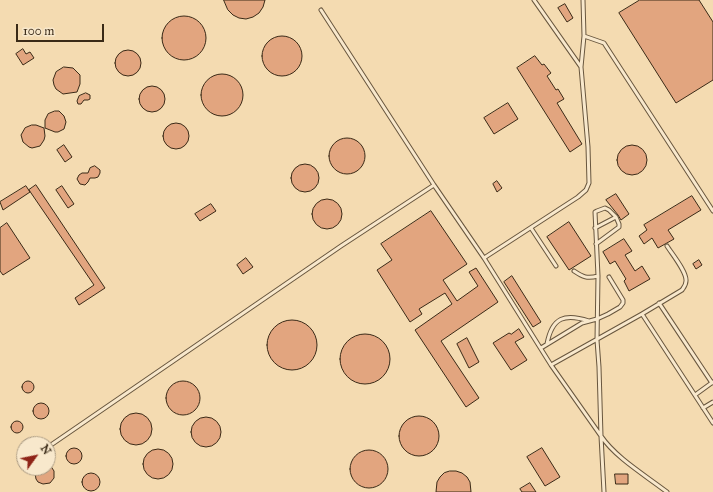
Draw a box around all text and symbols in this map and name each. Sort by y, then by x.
scale bar [18,16,106,42]
text: 100 m [23,24,54,38]
north arrow [16,436,56,476]
text: N [38,442,54,457]

